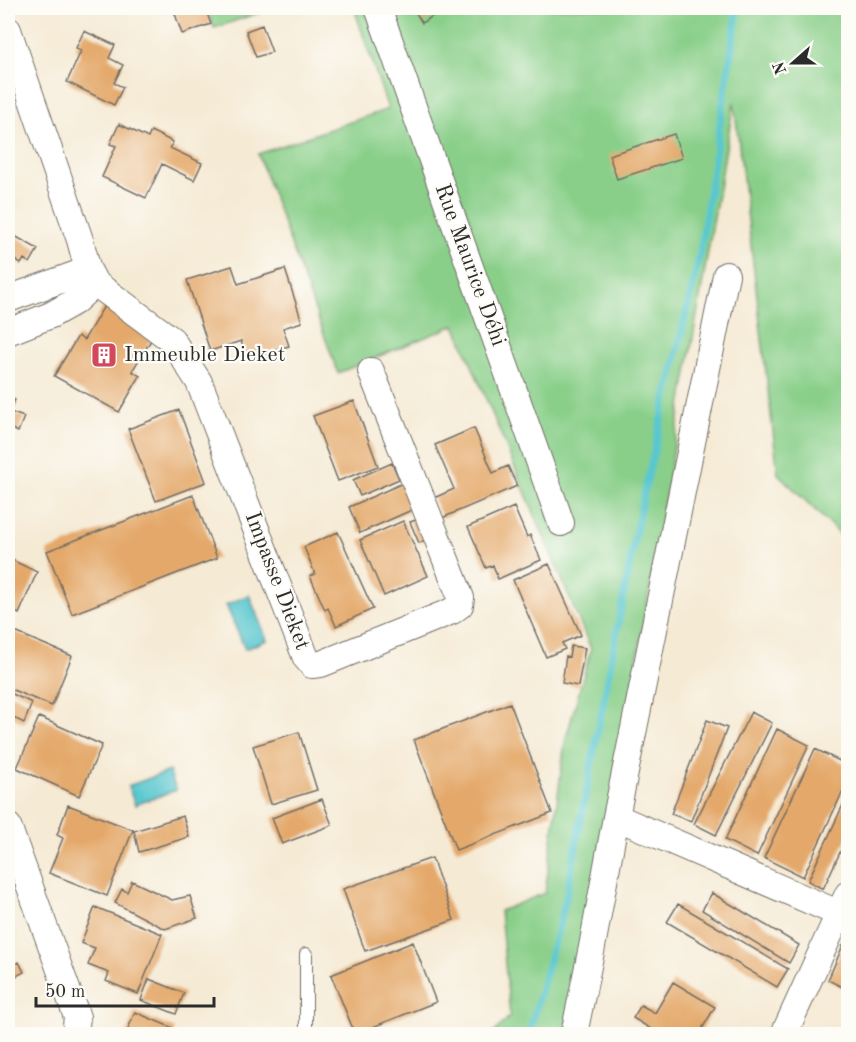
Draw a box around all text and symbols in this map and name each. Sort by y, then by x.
north arrow [763,33,823,93]
text: N [771,58,791,76]
street label: Rue Maurice Déhi [430,181,510,349]
building icon: Immeuble Dieket [89,340,119,370]
place label: Immeuble Dieket [124,344,285,366]
street label: Impasse Dieket [241,509,313,653]
scale bar [36,970,214,1008]
text: 50 m [45,983,85,1001]

